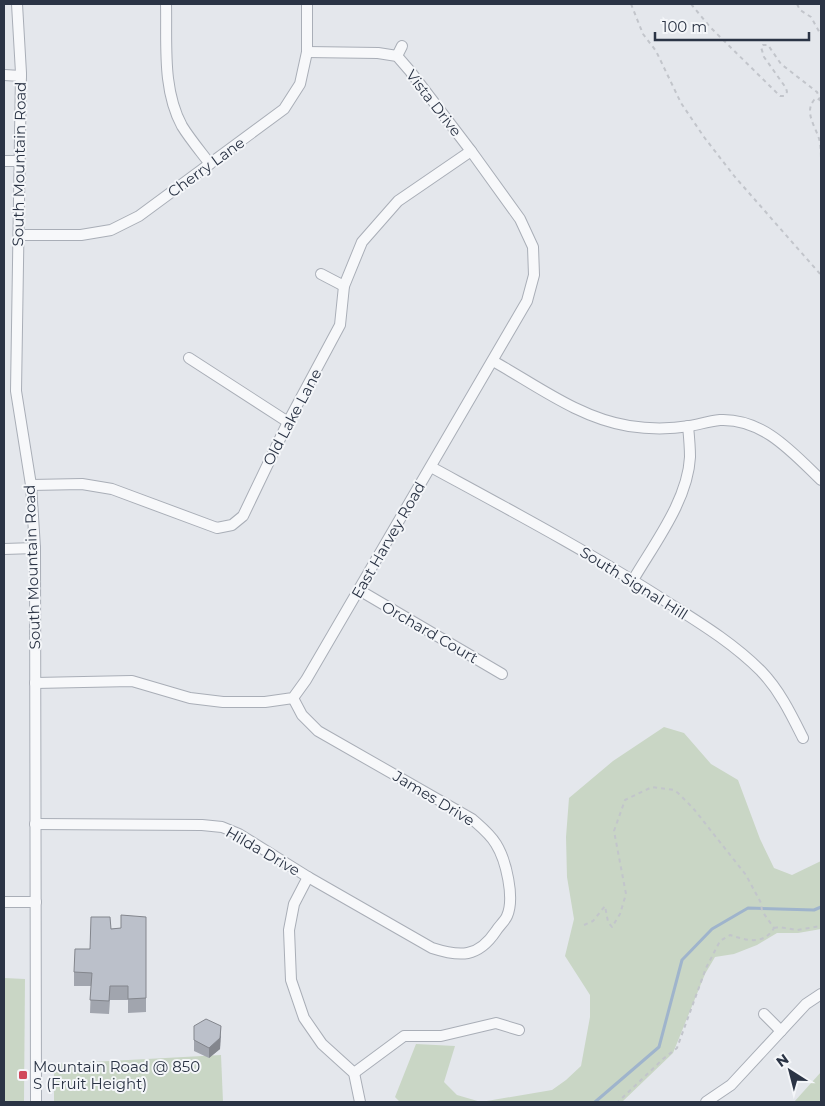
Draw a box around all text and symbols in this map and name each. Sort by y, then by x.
scale bar [655,10,809,42]
text: 100 m [662,17,707,36]
street label: Vista Drive [402,66,466,140]
street label: South Mountain Road [8,81,30,247]
street label: Cherry Lane [164,133,248,201]
street label: Old Lake Lane [259,365,325,469]
street label: East Harvey Road [347,478,429,602]
street label: South Mountain Road [20,484,44,650]
street label: South Signal Hill [577,542,691,624]
street label: Orchard Court [379,597,481,667]
street label: James Drive [389,766,478,830]
street label: Hilda Drive [223,822,303,880]
north arrow [765,1046,815,1096]
text: N [772,1050,792,1071]
place label: Mountain Road @ 850 S (Fruit Height) [33,1057,200,1093]
marker: Mountain Road @ 850 S (Fruit Height) [17,1069,29,1081]

